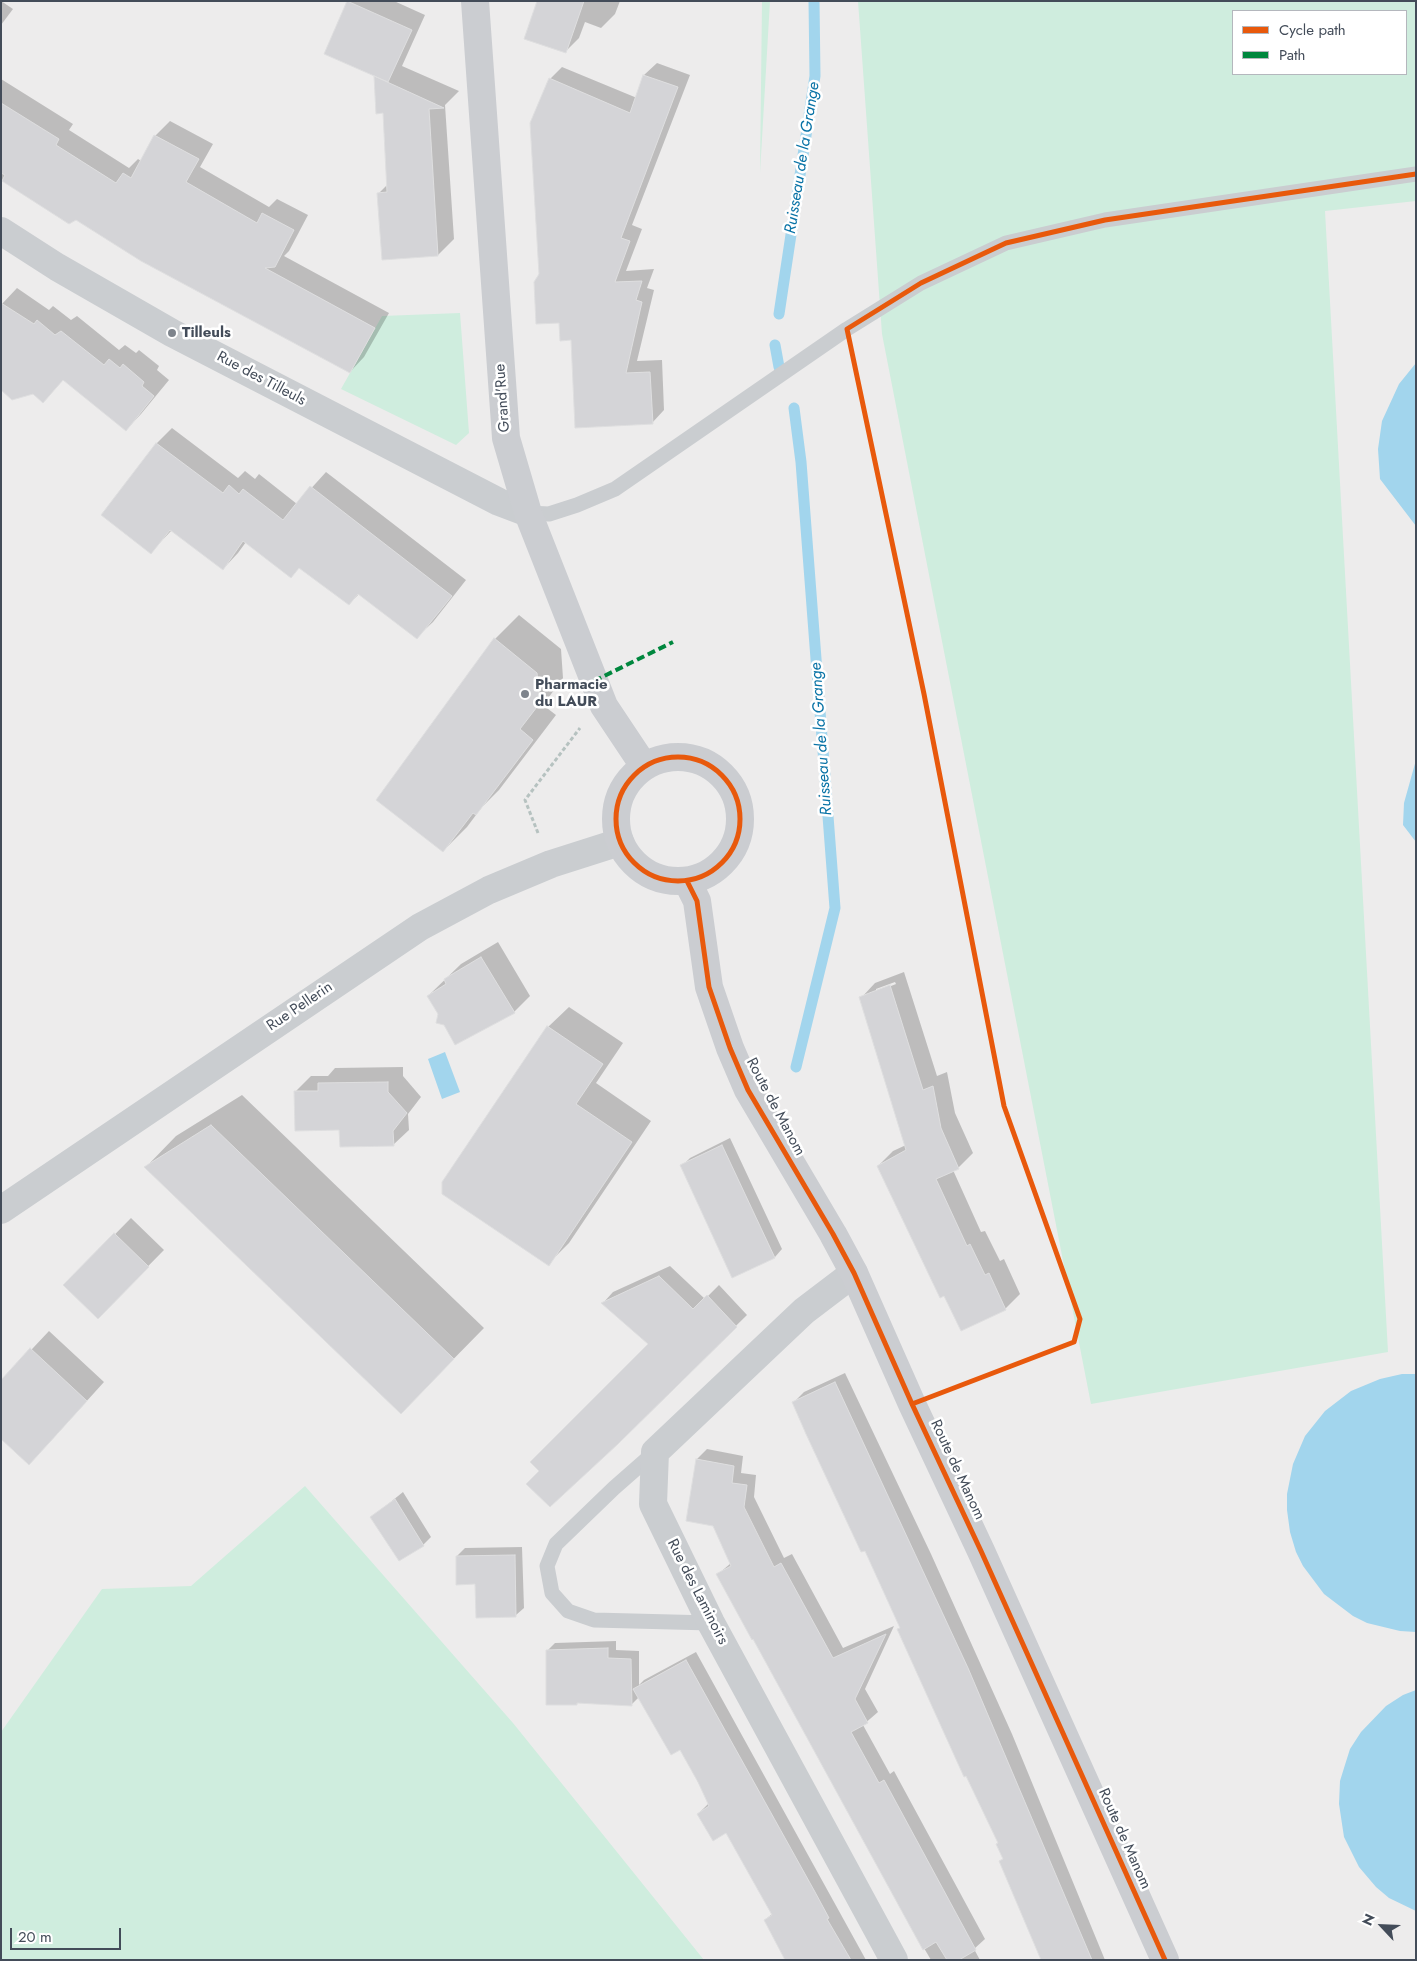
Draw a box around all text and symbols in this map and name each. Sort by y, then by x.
legend [1232,10,1407,75]
text: Cycle path [1279,19,1346,41]
text: Path [1279,44,1305,66]
water label: Ruisseau de la Grange [782,81,824,235]
place label: Tilleuls [182,324,231,342]
marker: Tilleuls [166,327,178,339]
street label: Rue des Tilleuls [213,348,309,410]
street label: Grand'Rue [492,363,514,433]
water label: Ruisseau de la Grange [807,662,837,816]
place label: Pharmacie du LAUR [535,676,608,711]
marker: Pharmacie du LAUR [519,688,531,700]
street label: Rue Pellerin [264,978,336,1036]
street label: Route de Manom [742,1055,808,1159]
street label: Route de Manom [926,1417,988,1523]
street label: Rue des Laminoirs [663,1536,731,1648]
street label: Route de Manom [1094,1786,1154,1892]
north arrow [1357,1901,1407,1951]
text: N [1357,1910,1380,1929]
scale bar [12,1918,124,1950]
text: 20 m [18,1926,52,1948]

